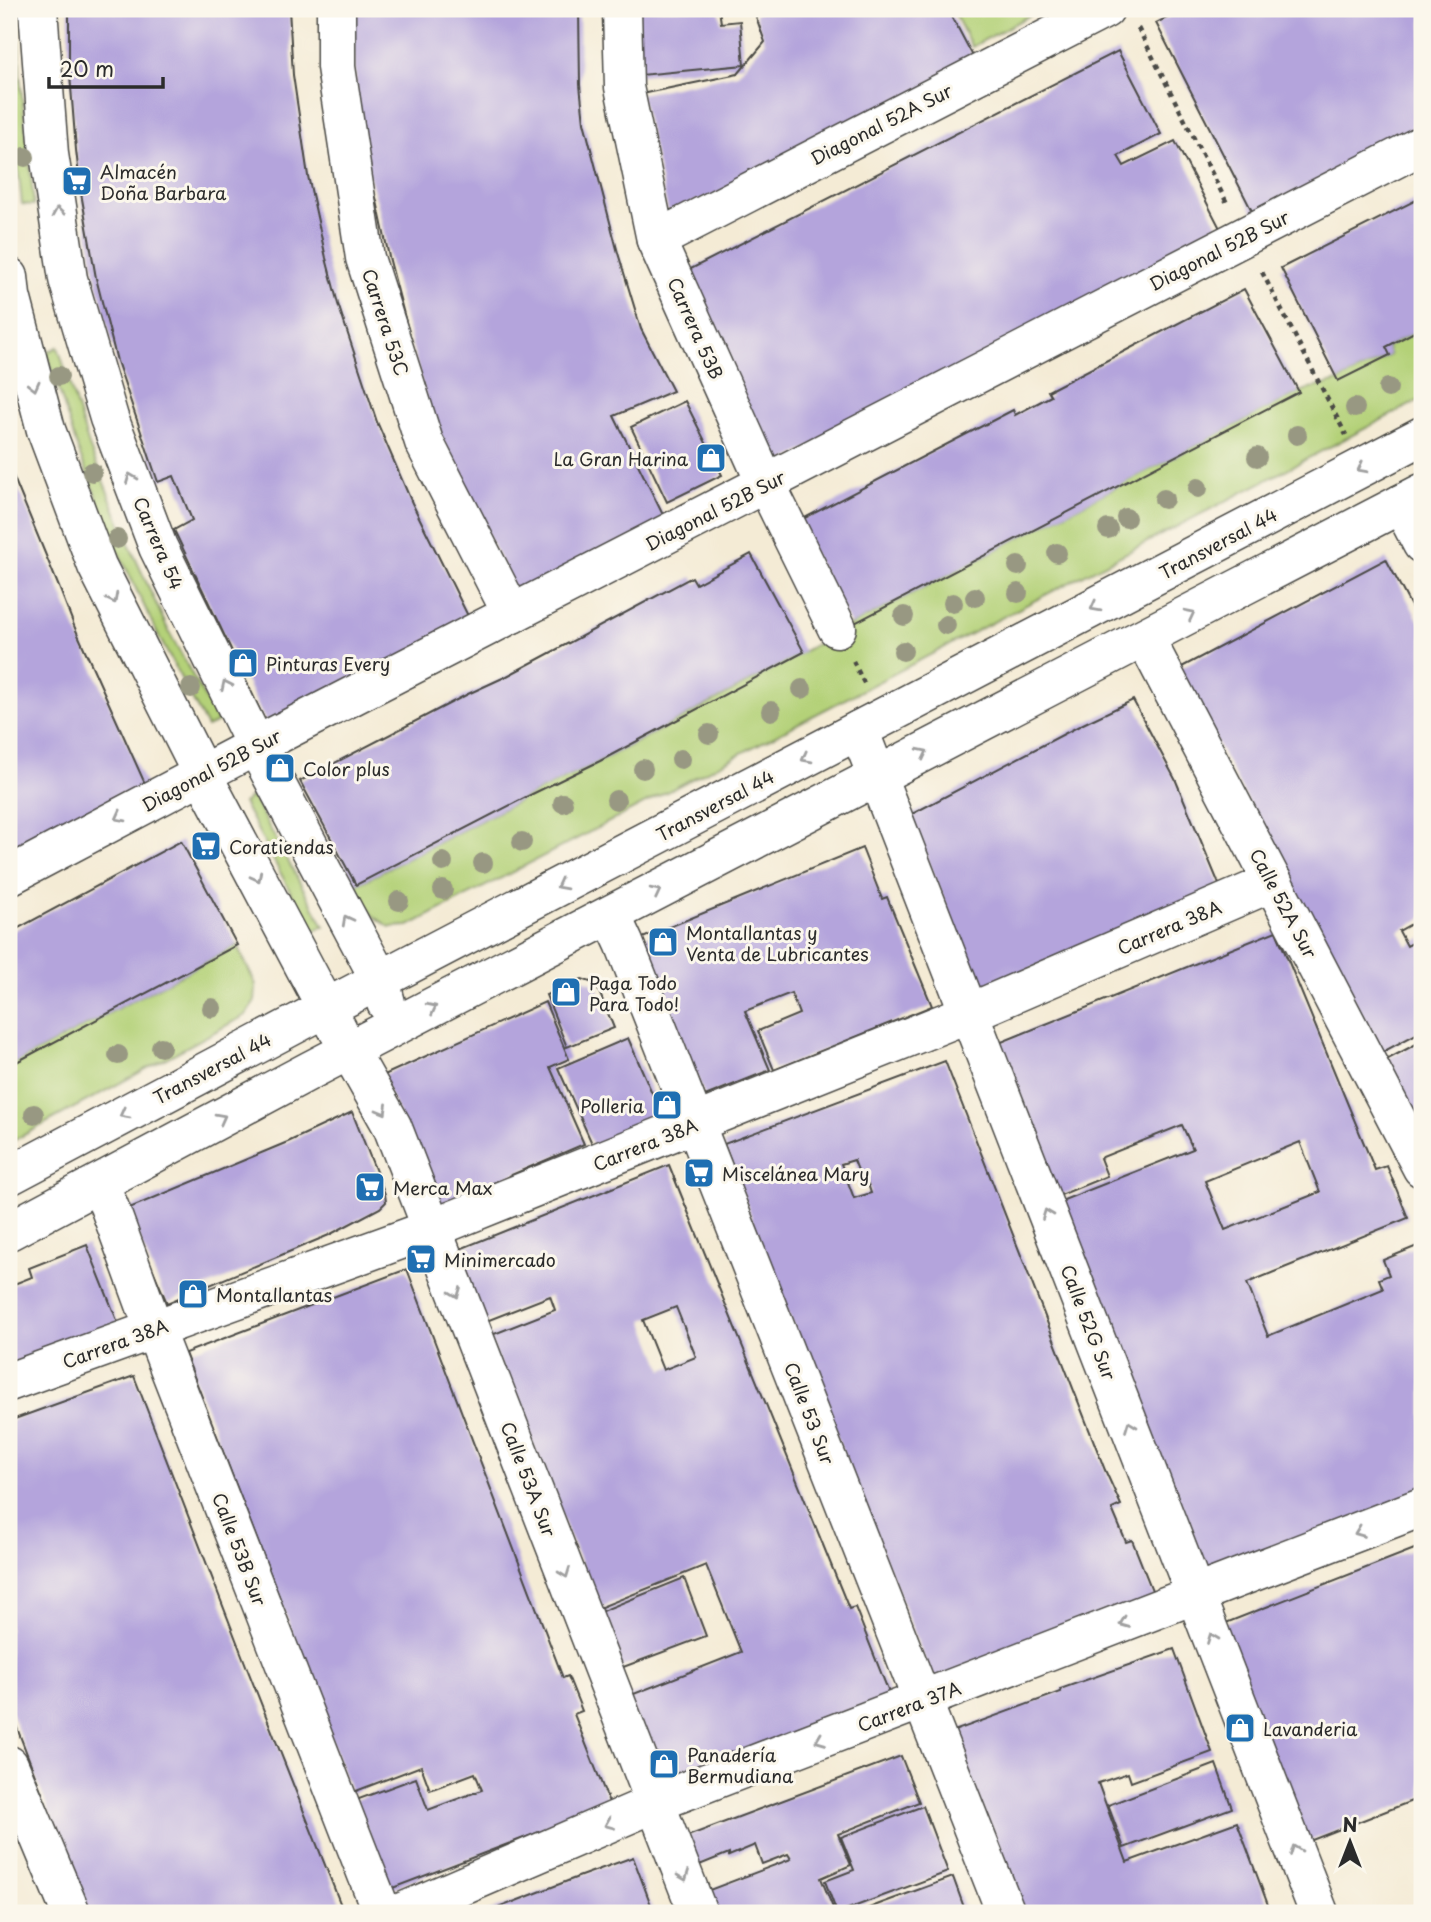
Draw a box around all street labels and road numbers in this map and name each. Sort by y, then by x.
street label: Diagonal 52A Sur [805,76,957,171]
street label: Diagonal 52B Sur [1144,203,1294,297]
street label: Carrera 53C [356,265,416,379]
street label: Carrera 53B [661,273,731,383]
street label: Diagonal 52B Sur [640,463,790,557]
street label: Carrera 54 [127,492,191,594]
street label: Transversal 44 [1154,500,1282,586]
street label: Diagonal 52B Sur [137,722,286,818]
street label: Transversal 44 [651,762,779,848]
street label: Calle 52A Sur [1244,843,1325,963]
street label: Carrera 38A [1113,893,1225,961]
street label: Transversal 44 [148,1025,276,1111]
street label: Carrera 38A [589,1111,701,1177]
street label: Calle 52G Sur [1055,1260,1124,1384]
street label: Carrera 38A [58,1311,172,1375]
street label: Calle 53 Sur [778,1358,842,1469]
street label: Calle 53A Sur [495,1418,564,1541]
street label: Calle 53B Sur [206,1489,274,1610]
street label: Carrera 37A [853,1674,965,1738]

